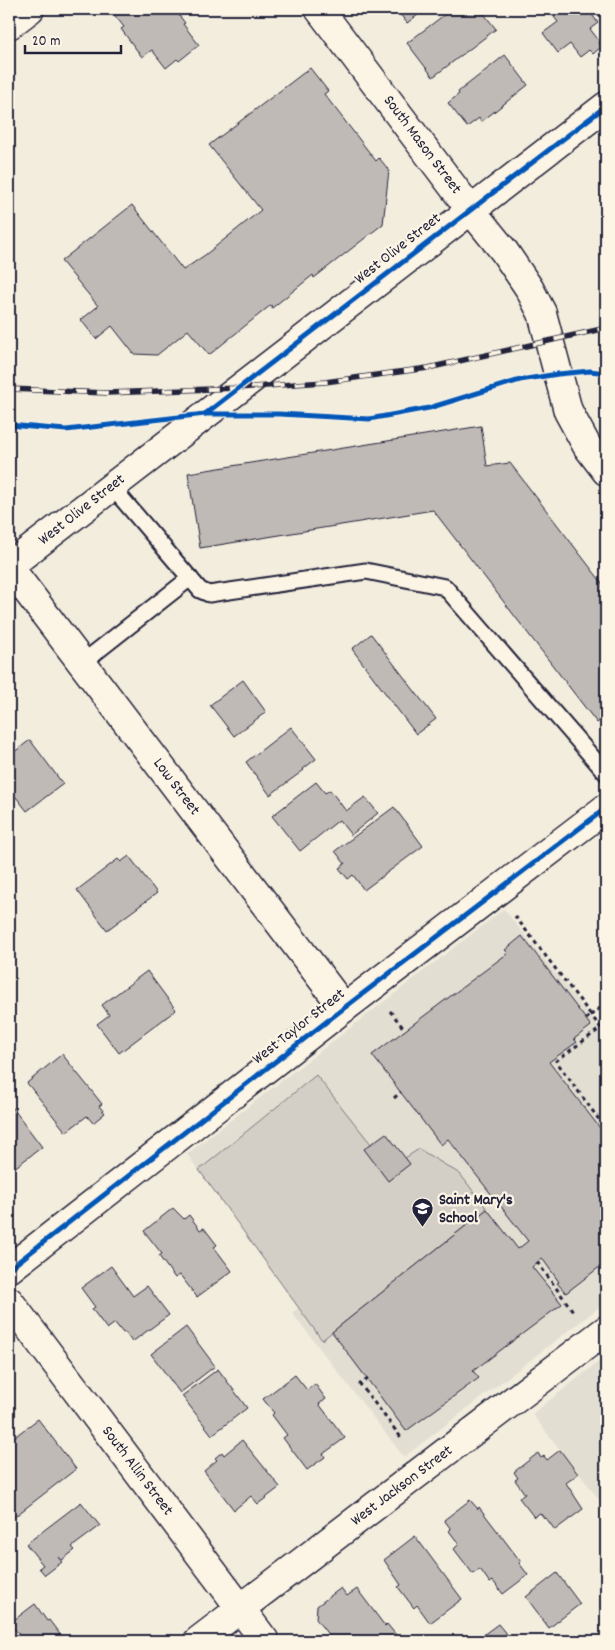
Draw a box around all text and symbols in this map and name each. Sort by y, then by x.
scale bar [25,22,121,54]
text: 20 m [32,31,60,53]
street label: South Mason Street [377,91,467,199]
street label: West Olive Street [350,208,446,290]
street label: West Olive Street [34,469,130,551]
street label: Low Street [147,754,205,821]
street label: West Taylor Street [248,983,350,1071]
place label: Saint Mary's School [439,1189,513,1230]
school or university icon: Saint Mary's School [411,1197,435,1228]
street label: South Allin Street [96,1421,178,1521]
street label: West Jackson Street [346,1440,458,1532]

